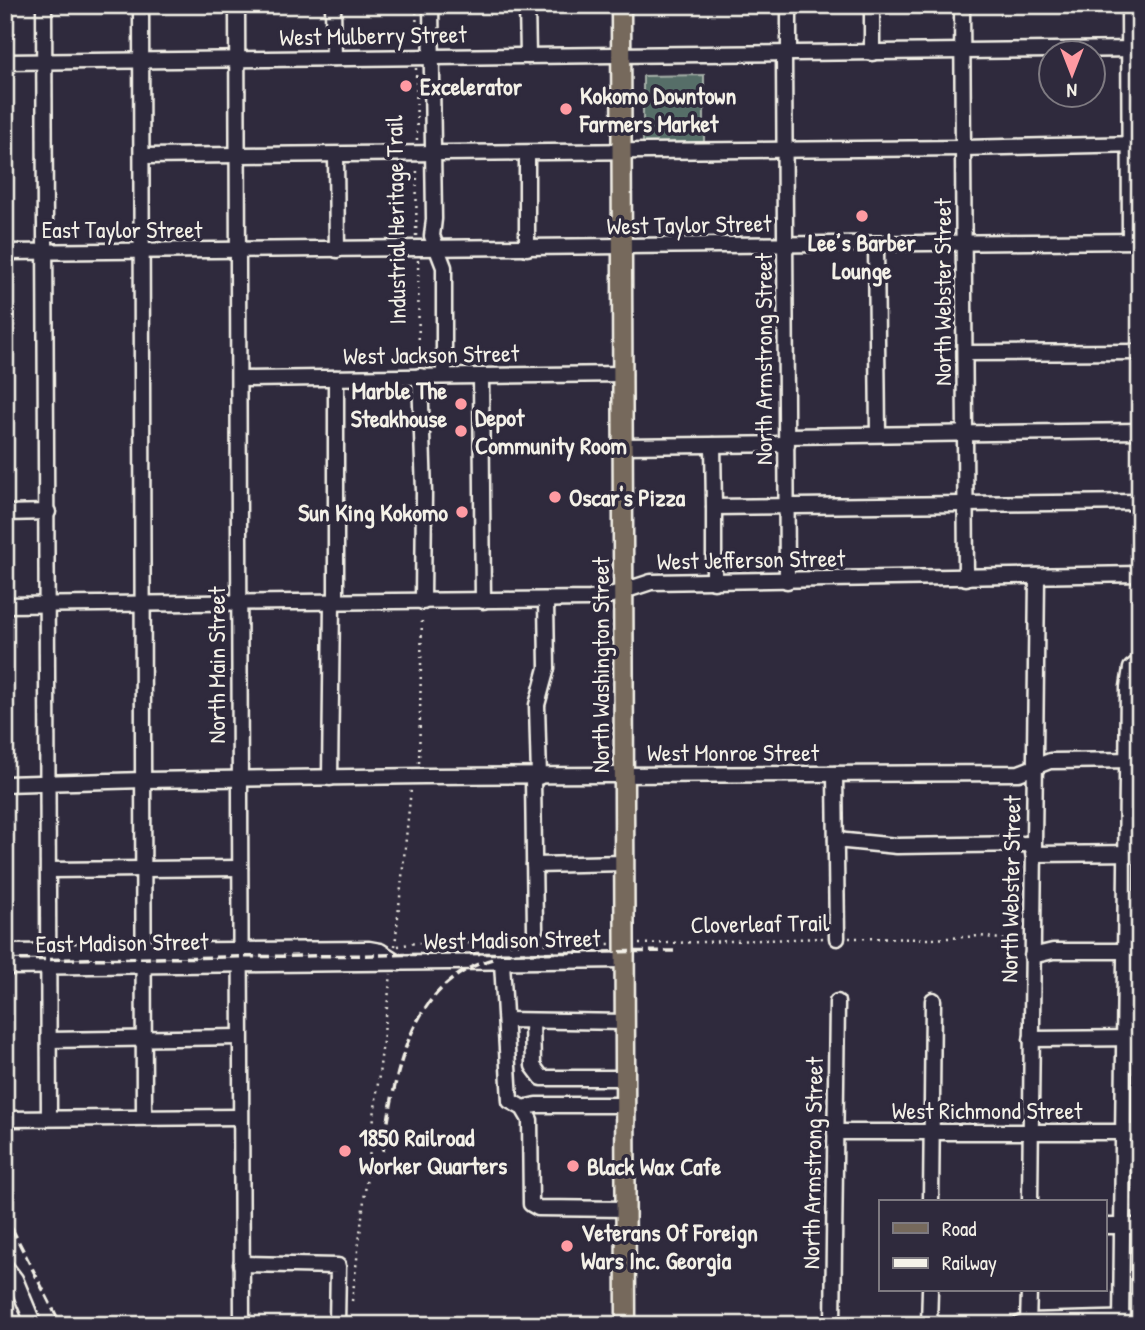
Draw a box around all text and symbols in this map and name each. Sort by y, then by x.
street label: West Mulberry Street [279,17,468,53]
north arrow [1036,38,1106,108]
place label: Excelerator [420,70,523,102]
marker: Excelerator [398,78,414,94]
text: N [1067,78,1077,104]
place label: Kokomo Downtown Farmers Market [579,79,736,139]
marker: Kokomo Downtown Farmers Market [558,101,574,117]
street label: Industrial Heritage Trail [377,114,413,325]
street label: North Webster Street [926,198,958,386]
street label: West Taylor Street [606,207,772,241]
marker: Lee’s Barber Lounge [854,208,870,224]
street label: East Taylor Street [42,213,203,245]
place label: Lee’s Barber Lounge [808,226,917,287]
street label: North Armstrong Street [747,252,779,465]
street label: West Jackson Street [343,336,520,372]
place label: Marble The Steakhouse [351,374,447,434]
marker: Marble The Steakhouse [453,396,469,412]
place label: Depot Community Room [475,401,627,462]
marker: Depot Community Room [453,423,469,439]
place label: Oscar's Pizza [569,481,686,513]
marker: Oscar's Pizza [547,489,563,505]
place label: Sun King Kokomo [298,496,448,529]
marker: Sun King Kokomo [454,504,470,520]
street label: West Jefferson Street [657,541,846,577]
street label: North Washington Street [584,556,616,773]
street label: North Main Street [200,586,232,743]
street label: West Monroe Street [647,736,820,768]
street label: North Webster Street [992,794,1028,983]
street label: Cloverleaf Trail [690,906,830,940]
street label: West Madison Street [423,921,601,957]
street label: East Madison Street [35,924,209,960]
street label: North Armstrong Street [794,1056,830,1269]
street label: West Richmond Street [892,1094,1083,1126]
place label: 1850 Railroad Worker Quarters [359,1121,507,1181]
marker: 1850 Railroad Worker Quarters [337,1143,353,1159]
place label: Black Wax Cafe [587,1150,721,1182]
marker: Black Wax Cafe [565,1158,581,1174]
legend [879,1200,1106,1292]
text: Road [942,1214,976,1243]
place label: Veterans Of Foreign Wars Inc. Georgia [581,1216,758,1277]
marker: Veterans Of Foreign Wars Inc. Georgia [559,1238,575,1254]
text: Railway [942,1248,997,1277]

